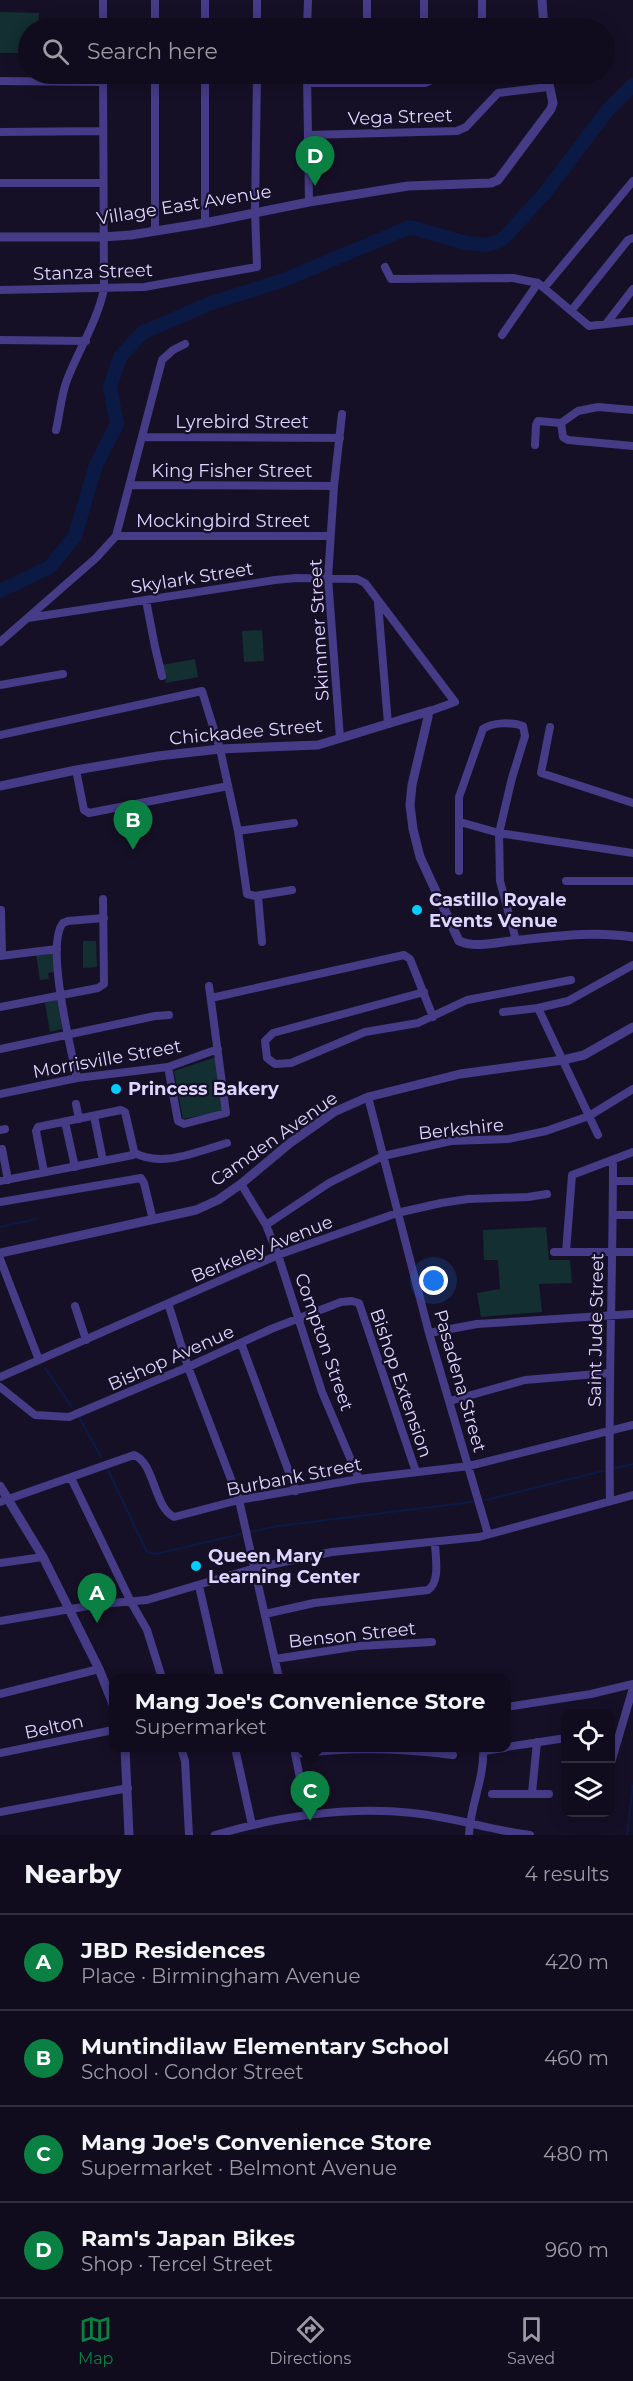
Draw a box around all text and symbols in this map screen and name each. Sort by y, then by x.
search box [18,18,615,84]
icon: search [39,35,72,68]
text: Search here [87,38,218,65]
street label: Vega Street [347,104,453,130]
pin: D [296,136,334,186]
street label: Village East Avenue [95,180,273,230]
street label: Stanza Street [33,259,153,285]
street label: Lyrebird Street [175,411,309,433]
street label: King Fisher Street [151,460,313,482]
street label: Mockingbird Street [136,510,310,532]
street label: Skylark Street [129,557,255,599]
street label: Skimmer Street [304,558,334,702]
street label: Chickadee Street [168,714,324,750]
pin: B [114,800,152,850]
place label: Castillo Royale Events Venue [429,889,567,932]
marker: Castillo Royale Events Venue [410,903,424,917]
street label: Morrisville Street [31,1035,183,1083]
place label: Princess Bakery [128,1078,279,1100]
marker: Princess Bakery [109,1082,123,1096]
street label: Camden Avenue [206,1087,342,1191]
street label: Berkshire [417,1114,505,1144]
street label: Berkeley Avenue [188,1211,336,1287]
street label: Saint Jude Street [584,1253,608,1407]
your location [419,1266,448,1295]
street label: Compton Street [290,1270,358,1414]
street label: Bishop Extension [365,1306,437,1460]
street label: Pasadena Street [429,1307,491,1455]
street label: Bishop Avenue [105,1320,237,1396]
street label: Burbank Street [224,1453,364,1501]
place label: Queen Mary Learning Center [208,1545,360,1588]
marker: Queen Mary Learning Center [189,1559,203,1573]
pin: A [78,1574,116,1623]
street label: Benson Street [287,1617,417,1653]
popup [109,1674,511,1752]
text: Mang Joe's Convenience Store [135,1688,485,1715]
map controls [561,1709,615,1817]
button: locate [561,1709,615,1763]
street label: Belton [23,1710,85,1744]
text: Supermarket [135,1715,267,1739]
button: layers [561,1763,615,1817]
pin: C [290,1772,330,1821]
text: Nearby [24,1858,121,1890]
text: 4 results [524,1862,609,1886]
text: JBD Residences [81,1937,265,1964]
text: A [36,1950,51,1974]
text: 420 m [545,1950,609,1974]
text: Place · Birmingham Avenue [81,1964,361,1988]
text: Muntindilaw Elementary School [81,2033,449,2060]
text: B [36,2046,51,2070]
text: 460 m [544,2046,609,2070]
text: School · Condor Street [81,2060,304,2084]
text: Mang Joe's Convenience Store [81,2129,432,2156]
text: C [36,2142,51,2166]
text: 480 m [543,2142,609,2166]
text: Supermarket · Belmont Avenue [81,2156,397,2180]
text: Ram's Japan Bikes [81,2225,295,2252]
text: D [35,2238,52,2262]
text: 960 m [545,2238,609,2262]
text: Shop · Tercel Street [81,2252,273,2276]
tab: Map [78,2313,113,2368]
tab: Directions [269,2313,351,2368]
tab: Saved [507,2313,555,2368]

